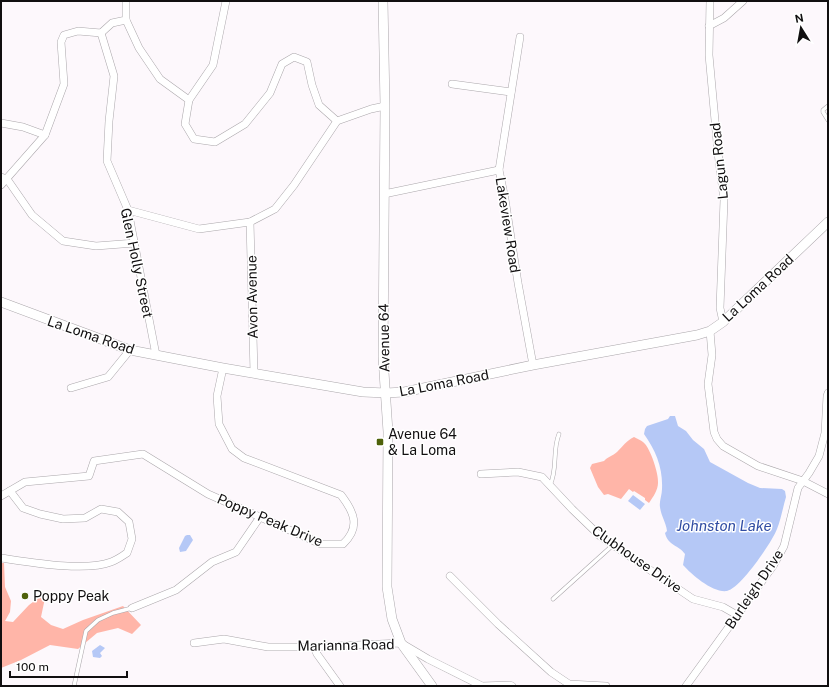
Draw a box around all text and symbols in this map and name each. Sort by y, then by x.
north arrow [781,8,821,48]
text: N [794,11,804,25]
street label: Lagun Road [707,122,731,200]
street label: Lakeview Road [493,176,523,274]
street label: Glen Holly Street [118,207,156,319]
street label: La Loma Road [719,251,797,325]
street label: Avon Avenue [243,255,261,339]
street label: Avenue 64 [375,303,393,373]
street label: La Loma Road [45,313,137,357]
street label: La Loma Road [398,366,490,400]
place label: Avenue 64 & La Loma [388,426,457,458]
marker: Avenue 64 & La Loma [375,437,385,447]
street label: Poppy Peak Drive [215,491,325,550]
water label: Johnston Lake [676,517,772,534]
street label: Clubhouse Drive [589,522,685,596]
street label: Burleigh Drive [722,546,786,632]
place label: Poppy Peak [33,588,110,604]
marker: Poppy Peak [20,591,30,601]
street label: Marianna Road [297,636,395,654]
scale bar [10,653,127,679]
text: 100 m [16,660,49,674]

